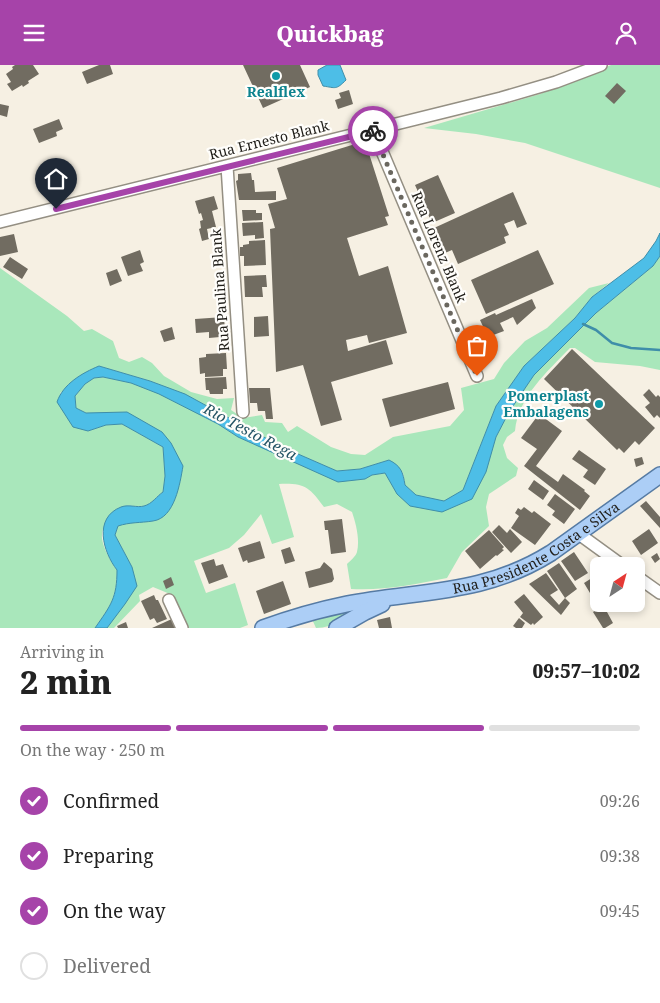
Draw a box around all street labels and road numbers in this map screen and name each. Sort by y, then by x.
street label: Rua Ernesto Blank [207,115,332,164]
street label: Rua Lorenz Blank [407,188,472,306]
street label: Rua Paulina Blank [206,227,233,352]
street label: Rua Presidente Costa e Silva [451,497,623,598]

